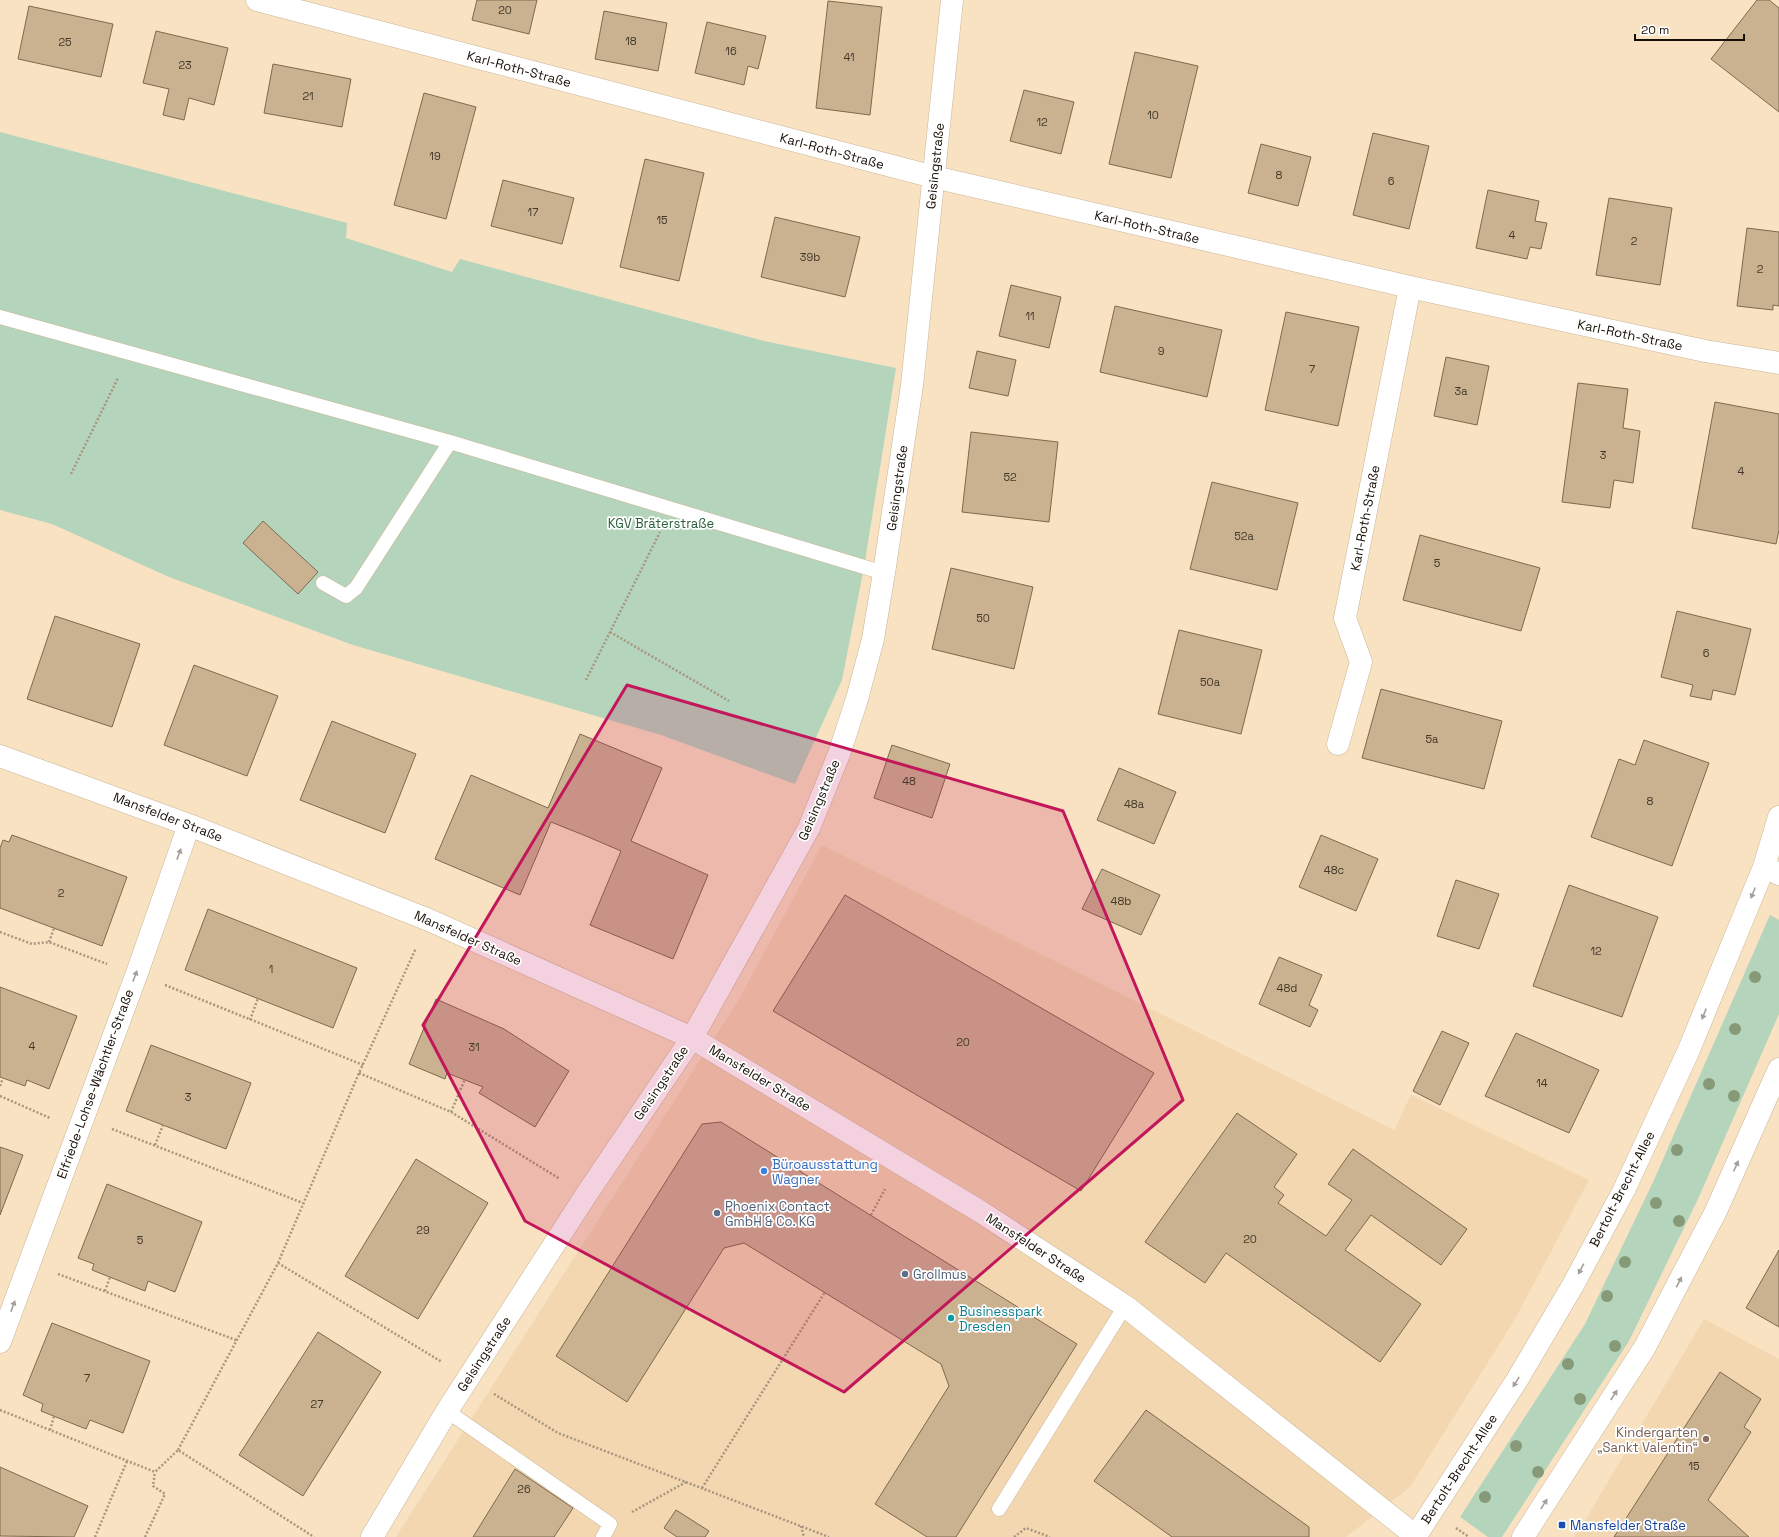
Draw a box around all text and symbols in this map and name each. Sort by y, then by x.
house number: 20 [498,3,512,17]
scale bar [1635,16,1744,42]
text: 20 m [1641,22,1669,38]
house number: 18 [625,34,637,48]
house number: 25 [58,35,72,49]
house number: 16 [725,44,737,58]
street label: Karl-Roth-Straße [465,47,573,91]
house number: 41 [843,50,855,64]
house number: 23 [178,58,192,72]
house number: 21 [302,89,314,103]
house number: 10 [1147,108,1159,122]
house number: 12 [1036,115,1048,129]
street label: Geisingstraße [922,122,948,210]
street label: Karl-Roth-Straße [778,129,886,173]
house number: 19 [429,149,441,163]
house number: 8 [1276,168,1283,182]
house number: 6 [1388,174,1395,188]
house number: 17 [528,205,538,219]
street label: Karl-Roth-Straße [1093,207,1201,247]
house number: 15 [656,213,668,227]
house number: 4 [1509,228,1516,242]
house number: 2 [1631,234,1638,248]
house number: 39b [800,250,820,264]
house number: 2 [1757,262,1764,276]
house number: 11 [1025,309,1035,323]
street label: Karl-Roth-Straße [1576,316,1684,354]
house number: 9 [1158,344,1165,358]
house number: 7 [1309,362,1315,376]
house number: 3a [1455,384,1468,398]
street label: Geisingstraße [883,444,911,532]
house number: 3 [1600,448,1607,462]
street label: Karl-Roth-Straße [1346,464,1384,572]
house number: 4 [1738,464,1745,478]
house number: 52 [1003,470,1017,484]
park label: KGV Bräterstraße [608,515,714,532]
house number: 52a [1234,529,1254,543]
house number: 5 [1434,556,1441,570]
house number: 50 [976,611,990,625]
house number: 6 [1703,646,1710,660]
house number: 50a [1200,675,1221,689]
house number: 5a [1426,732,1439,746]
street label: Geisingstraße [794,757,844,843]
house number: 48 [902,774,916,788]
street label: Mansfelder Straße [111,788,225,846]
house number: 8 [1647,794,1654,808]
house number: 48a [1124,797,1145,811]
one-way arrow [176,847,182,859]
house number: 48c [1324,863,1344,877]
house number: 2 [58,886,65,900]
one-way arrow [1750,888,1756,900]
house number: 48b [1111,894,1131,908]
street label: Mansfelder Straße [412,907,524,969]
house number: 12 [1590,944,1602,958]
house number: 1 [269,962,273,976]
one-way arrow [133,970,139,982]
house number: 48d [1277,981,1297,995]
street label: Elfriede-Lohse-Wächtler-Straße [53,987,137,1181]
one-way arrow [1701,1008,1707,1019]
house number: 20 [956,1035,970,1049]
house number: 4 [29,1039,36,1053]
house number: 31 [468,1040,480,1054]
street label: Mansfelder Straße [706,1041,814,1115]
street label: Geisingstraße [630,1042,692,1124]
house number: 14 [1536,1076,1548,1090]
house number: 3 [185,1090,192,1104]
street label: Bertolt-Brecht-Allee [1585,1128,1659,1250]
place label: Büroausstattung Wagner [772,1156,878,1188]
one-way arrow [1733,1160,1739,1171]
marker: Büroausstattung Wagner [759,1166,769,1176]
place label: Phoenix Contact GmbH & Co. KG [725,1198,830,1230]
marker: Phoenix Contact GmbH & Co. KG [712,1208,722,1218]
street label: Mansfelder Straße [983,1209,1089,1287]
house number: 29 [416,1223,430,1237]
house number: 20 [1243,1232,1257,1246]
house number: 5 [137,1233,144,1247]
one-way arrow [1578,1264,1584,1275]
place label: Grollmus [913,1266,967,1283]
marker: Grollmus [900,1269,910,1279]
one-way arrow [1675,1276,1682,1288]
one-way arrow [11,1299,17,1311]
place label: Businesspark Dresden [959,1303,1043,1335]
street label: Geisingstraße [453,1313,515,1395]
marker: Businesspark Dresden [946,1313,956,1323]
house number: 7 [84,1371,90,1385]
one-way arrow [1512,1376,1519,1388]
one-way arrow [1610,1390,1618,1400]
house number: 27 [311,1397,323,1411]
street label: Bertolt-Brecht-Allee [1417,1411,1501,1527]
place label: Kindergarten „Sankt Valentin“ [1597,1424,1698,1456]
marker: Kindergarten „Sankt Valentin“ [1701,1434,1711,1444]
house number: 15 [1688,1459,1700,1473]
house number: 26 [517,1482,531,1496]
one-way arrow [1540,1499,1548,1509]
place label: Mansfelder Straße [1570,1517,1686,1534]
marker: Mansfelder Straße [1557,1520,1567,1530]

